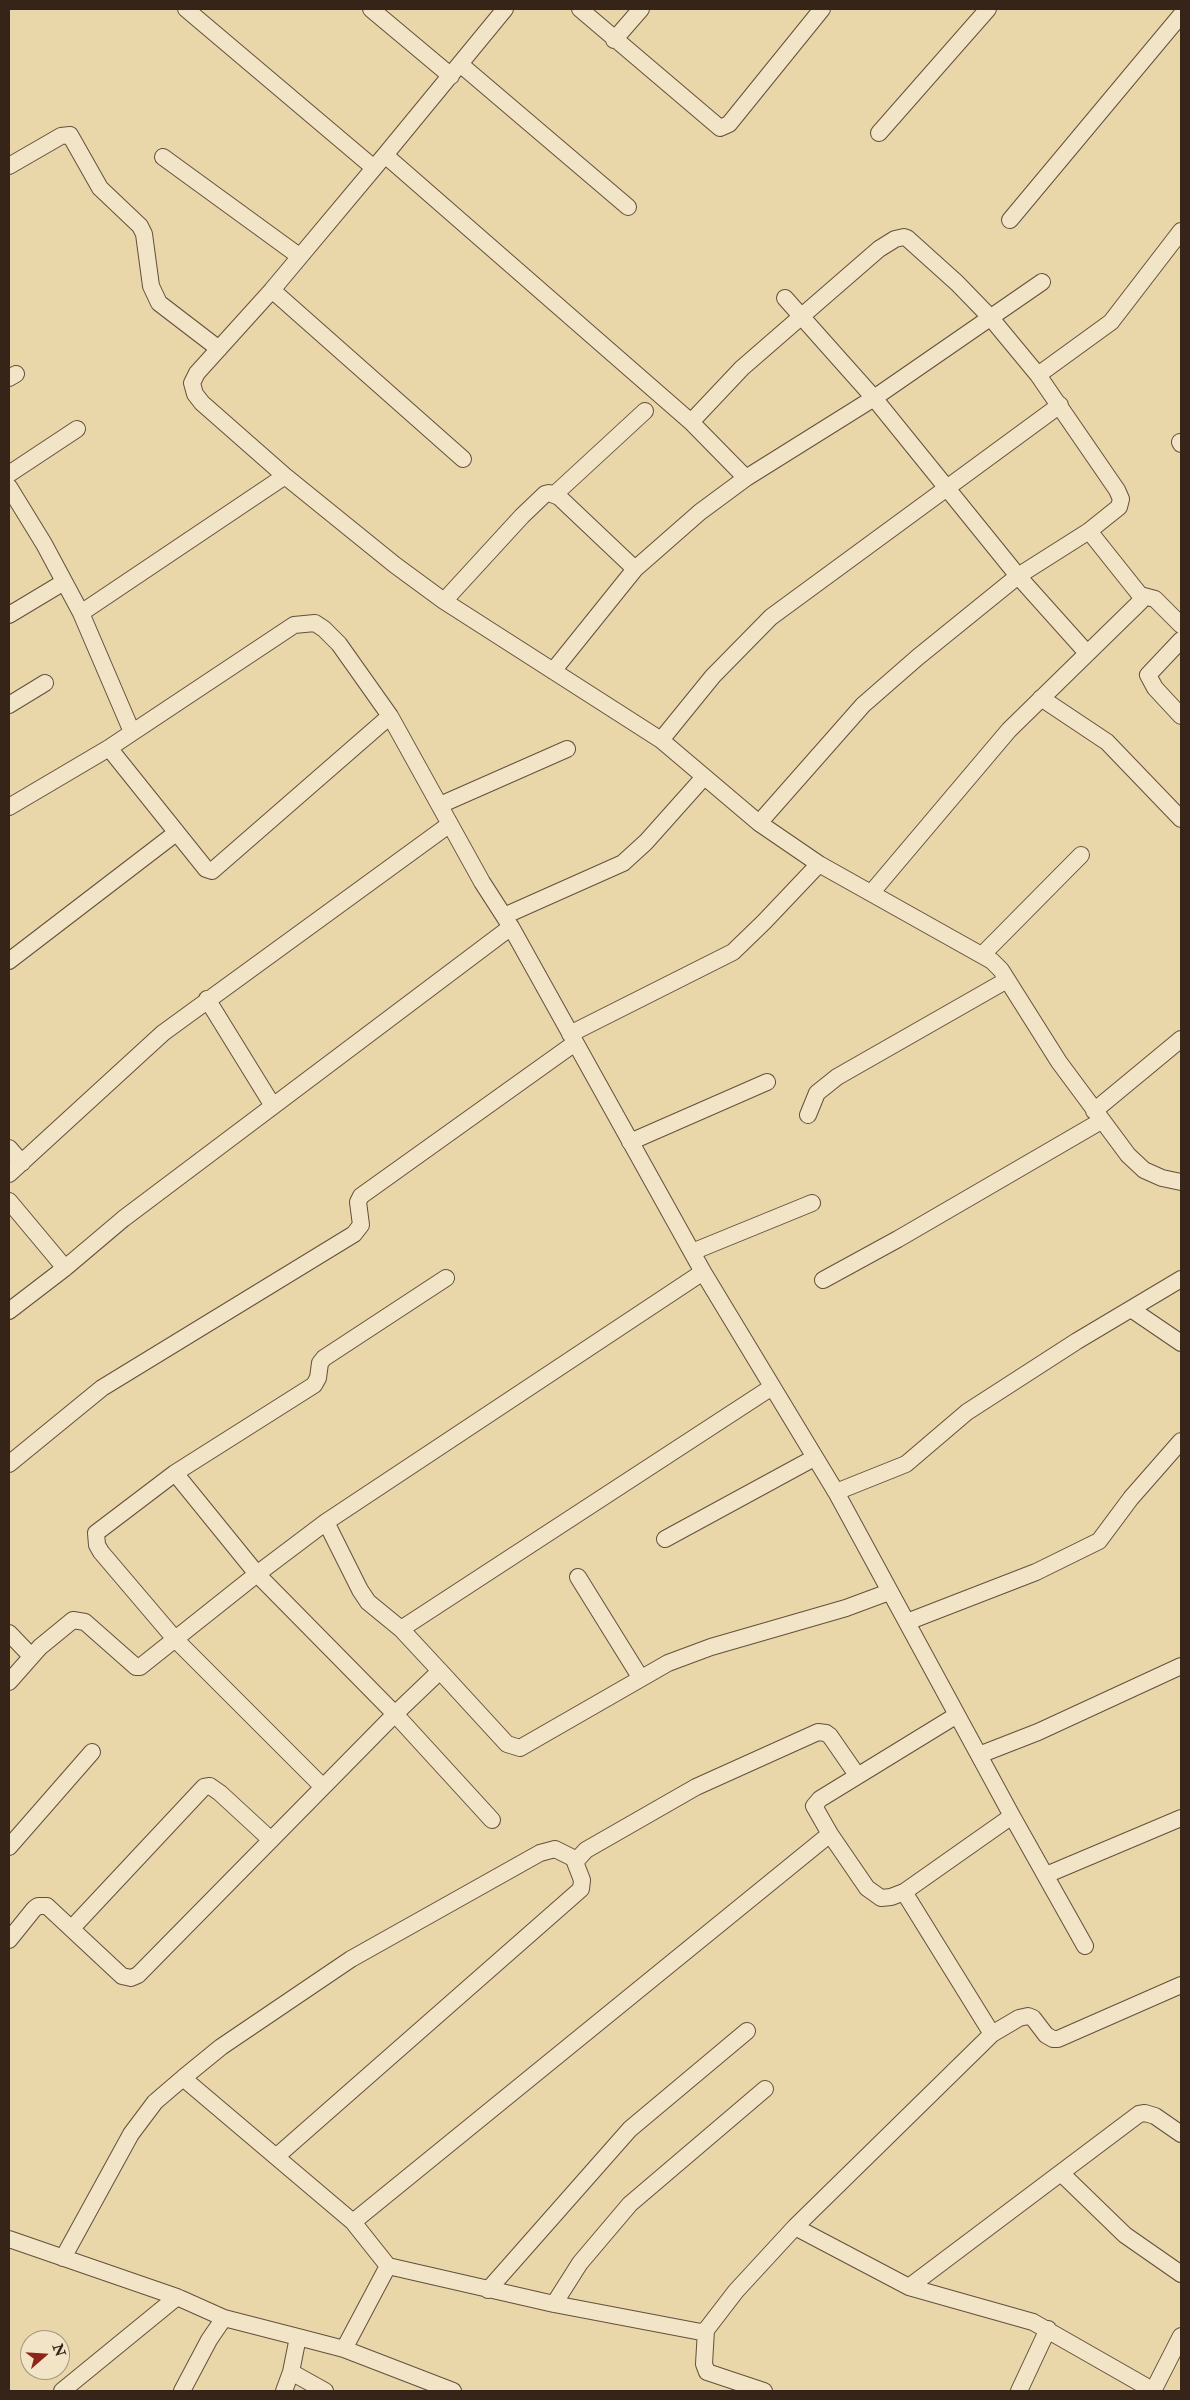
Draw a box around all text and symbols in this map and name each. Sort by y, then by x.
north arrow [20,2330,70,2380]
text: N [49,2342,69,2359]

